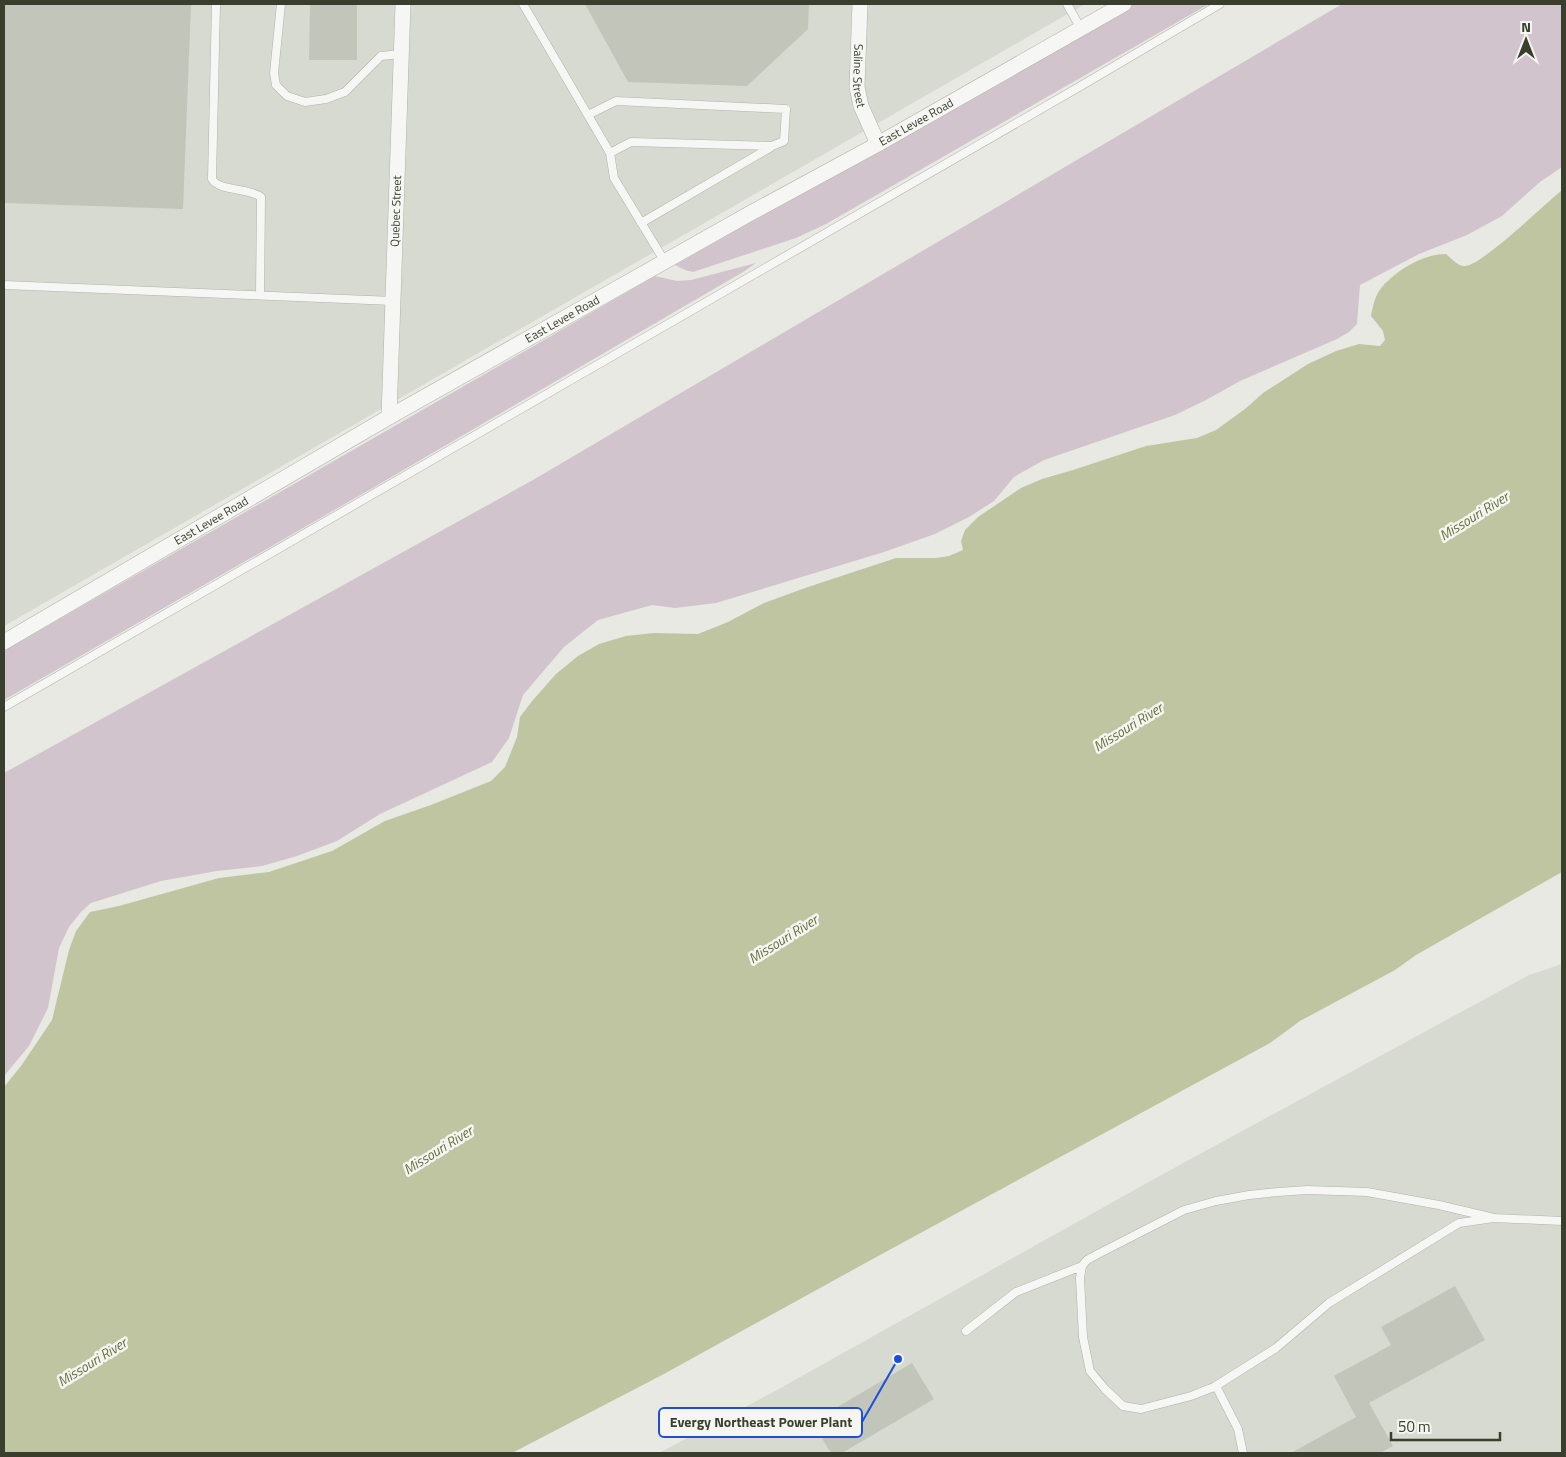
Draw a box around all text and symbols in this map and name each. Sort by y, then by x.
north arrow [1501,15,1551,65]
text: N [1521,16,1531,37]
street label: Saline Street [848,44,871,110]
street label: East Levee Road [875,93,957,151]
street label: Quebec Street [385,174,406,247]
street label: East Levee Road [521,290,603,347]
water label: Missouri River [1435,485,1514,545]
street label: East Levee Road [170,491,252,550]
water label: Missouri River [1089,696,1168,756]
water label: Missouri River [744,908,823,968]
water label: Missouri River [399,1119,478,1179]
water label: Missouri River [53,1331,132,1391]
callout: Evergy Northeast Power Plant [659,1408,862,1437]
scale bar [1391,1410,1500,1442]
text: Evergy Northeast Power Plant [670,1411,852,1432]
text: 50 m [1398,1415,1431,1438]

